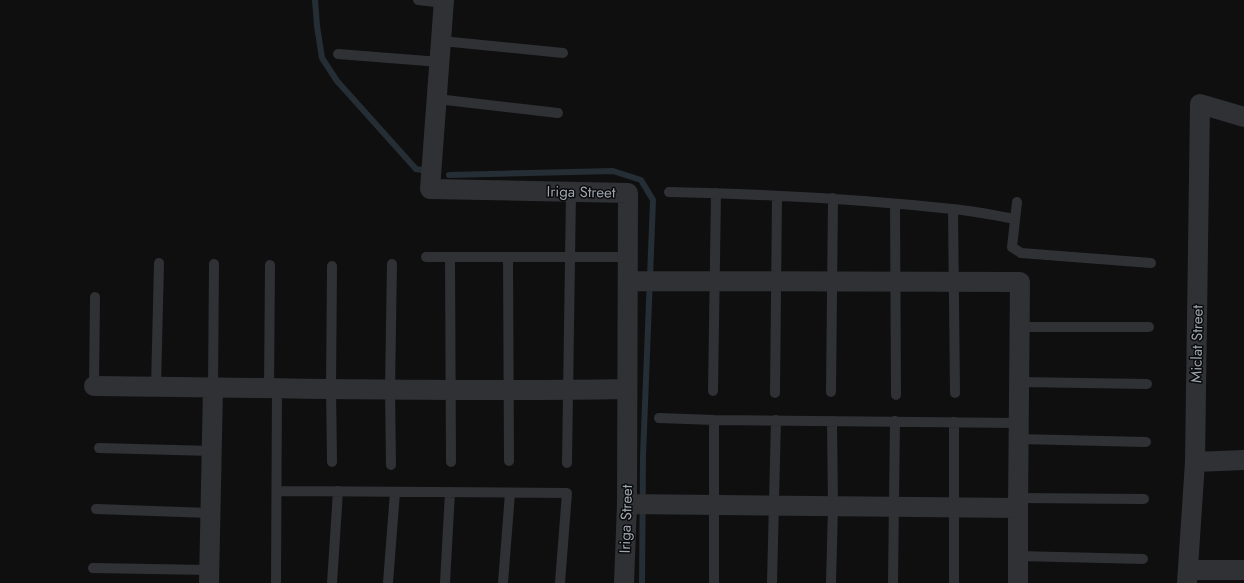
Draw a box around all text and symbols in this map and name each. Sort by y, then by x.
street label: Iriga Street [546,180,616,204]
street label: Miclat Street [1185,305,1209,383]
street label: Iriga Street [614,484,638,554]

